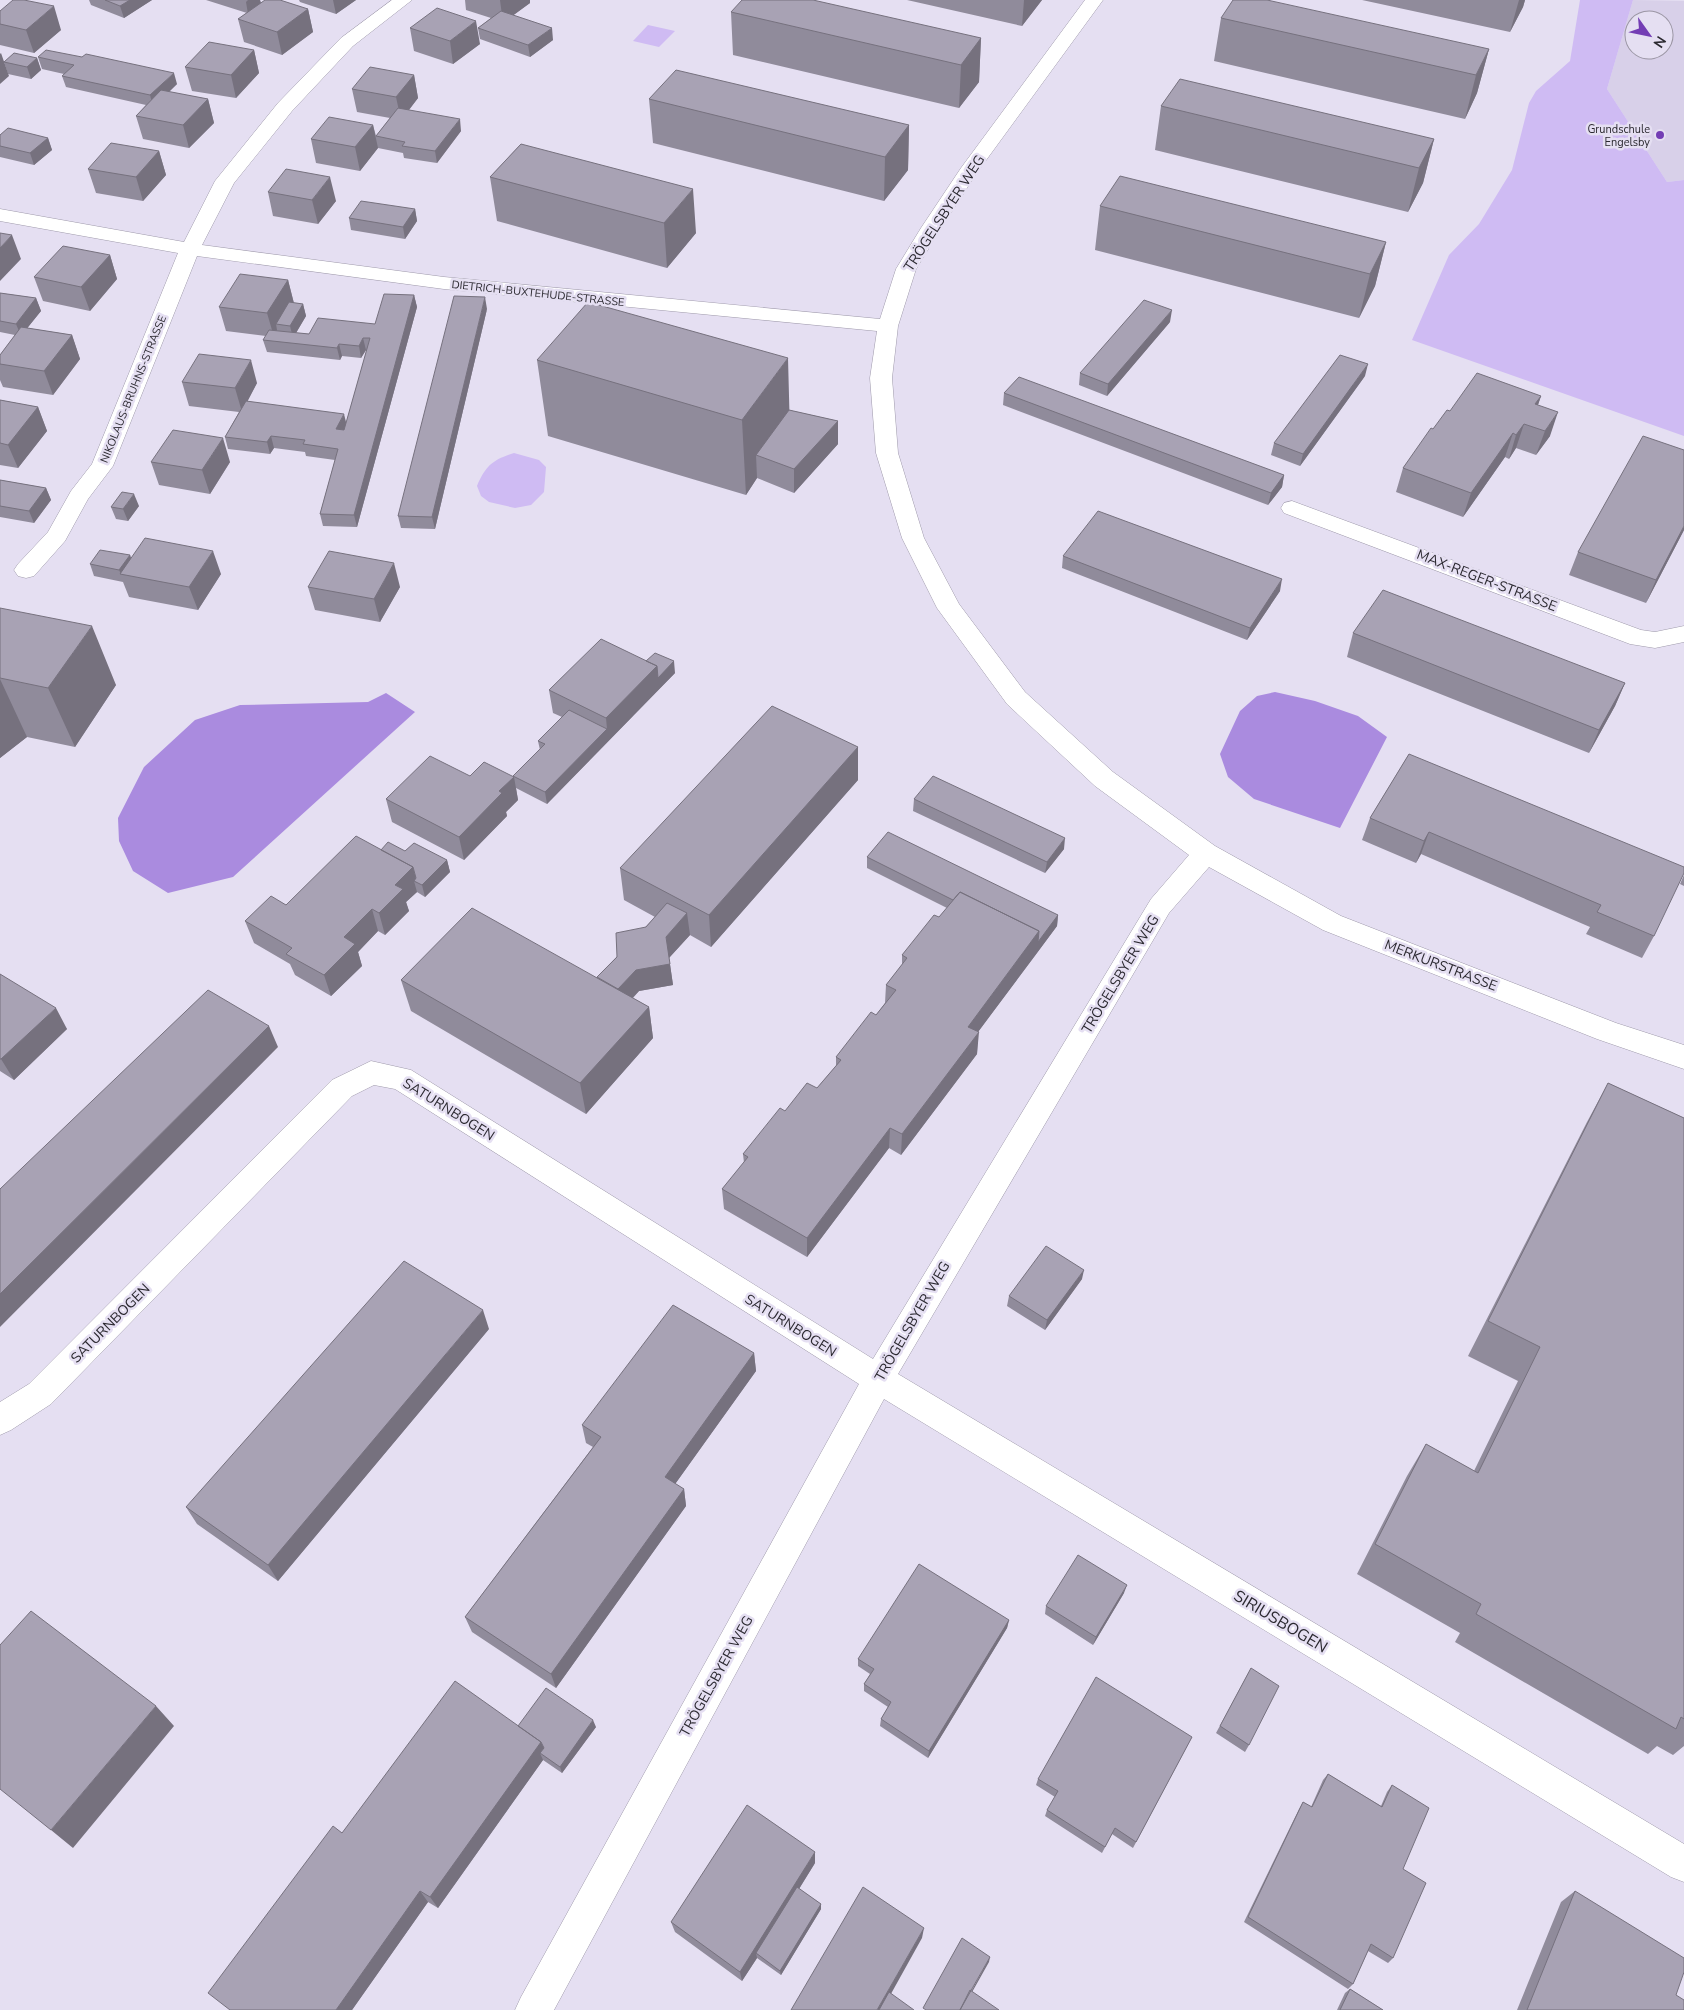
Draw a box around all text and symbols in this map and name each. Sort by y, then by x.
north arrow [1624,10,1674,60]
text: N [1649,32,1670,51]
place label: Grundschule Engelsby [1587,122,1650,150]
marker: Grundschule Engelsby [1654,129,1666,141]
street label: TRÖGELSBYER WEG [900,151,989,275]
street label: DIETRICH-BUXTEHUDE-STRASSE [451,277,625,310]
street label: NIKOLAUS-BRUHNS-STRASSE [97,313,170,465]
street label: MAX-REGER-STRASSE [1414,545,1560,616]
street label: TRÖGELSBYER WEG [1077,911,1163,1037]
street label: MERKURSTRASSE [1382,935,1500,996]
street label: SATURNBOGEN [399,1074,498,1145]
street label: TRÖGELSBYER WEG [870,1258,955,1385]
street label: SATURNBOGEN [67,1280,154,1367]
street label: SATURNBOGEN [741,1290,840,1361]
street label: SIRIUSBOGEN [1229,1585,1332,1659]
street label: TRÖGELSBYER WEG [675,1612,758,1740]

